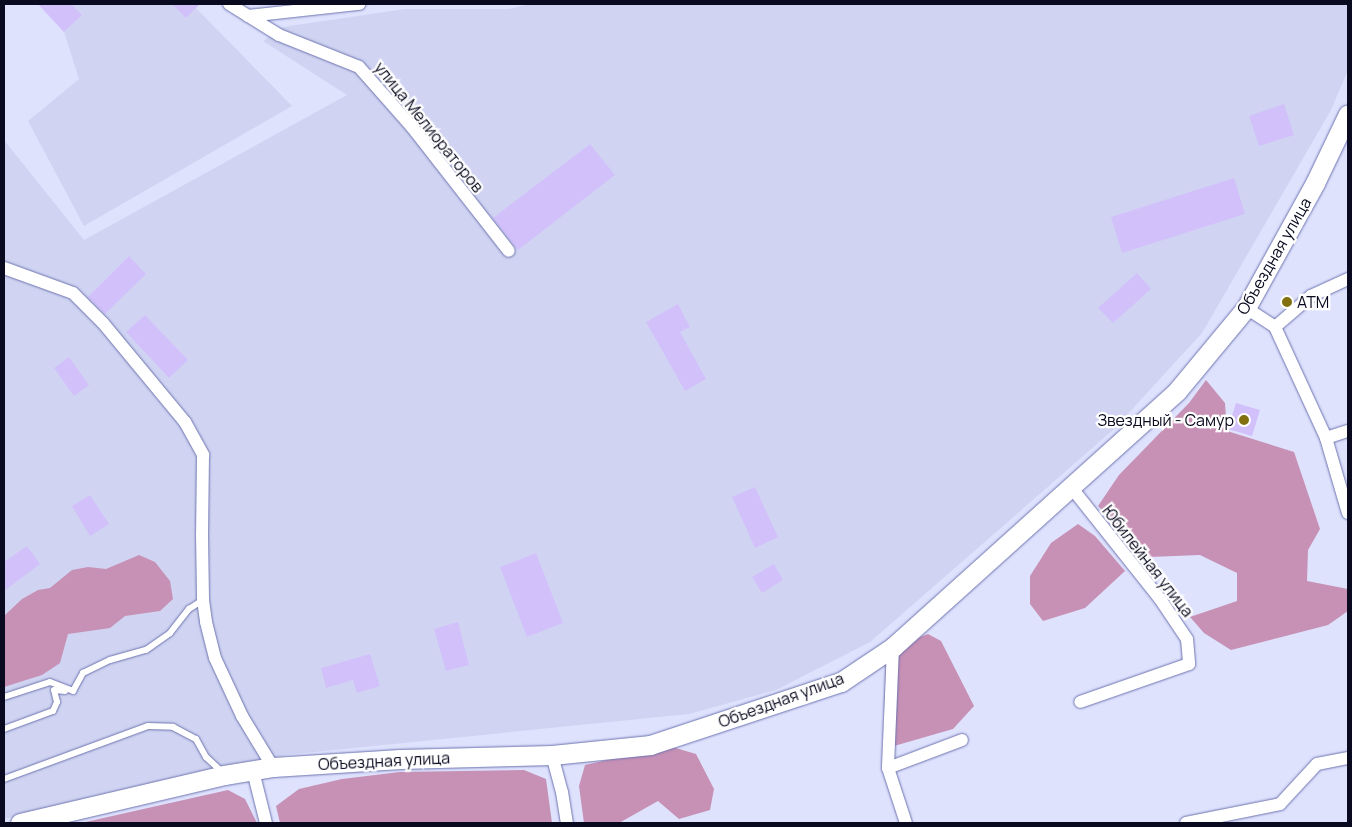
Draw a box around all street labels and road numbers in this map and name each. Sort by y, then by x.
street label: улица Мелиораторов [370,58,488,196]
street label: Объездная улица [1233,194,1315,318]
street label: Юбилейная улица [1098,501,1198,621]
street label: Объездная улица [716,668,846,732]
street label: Объездная улица [318,748,450,774]

